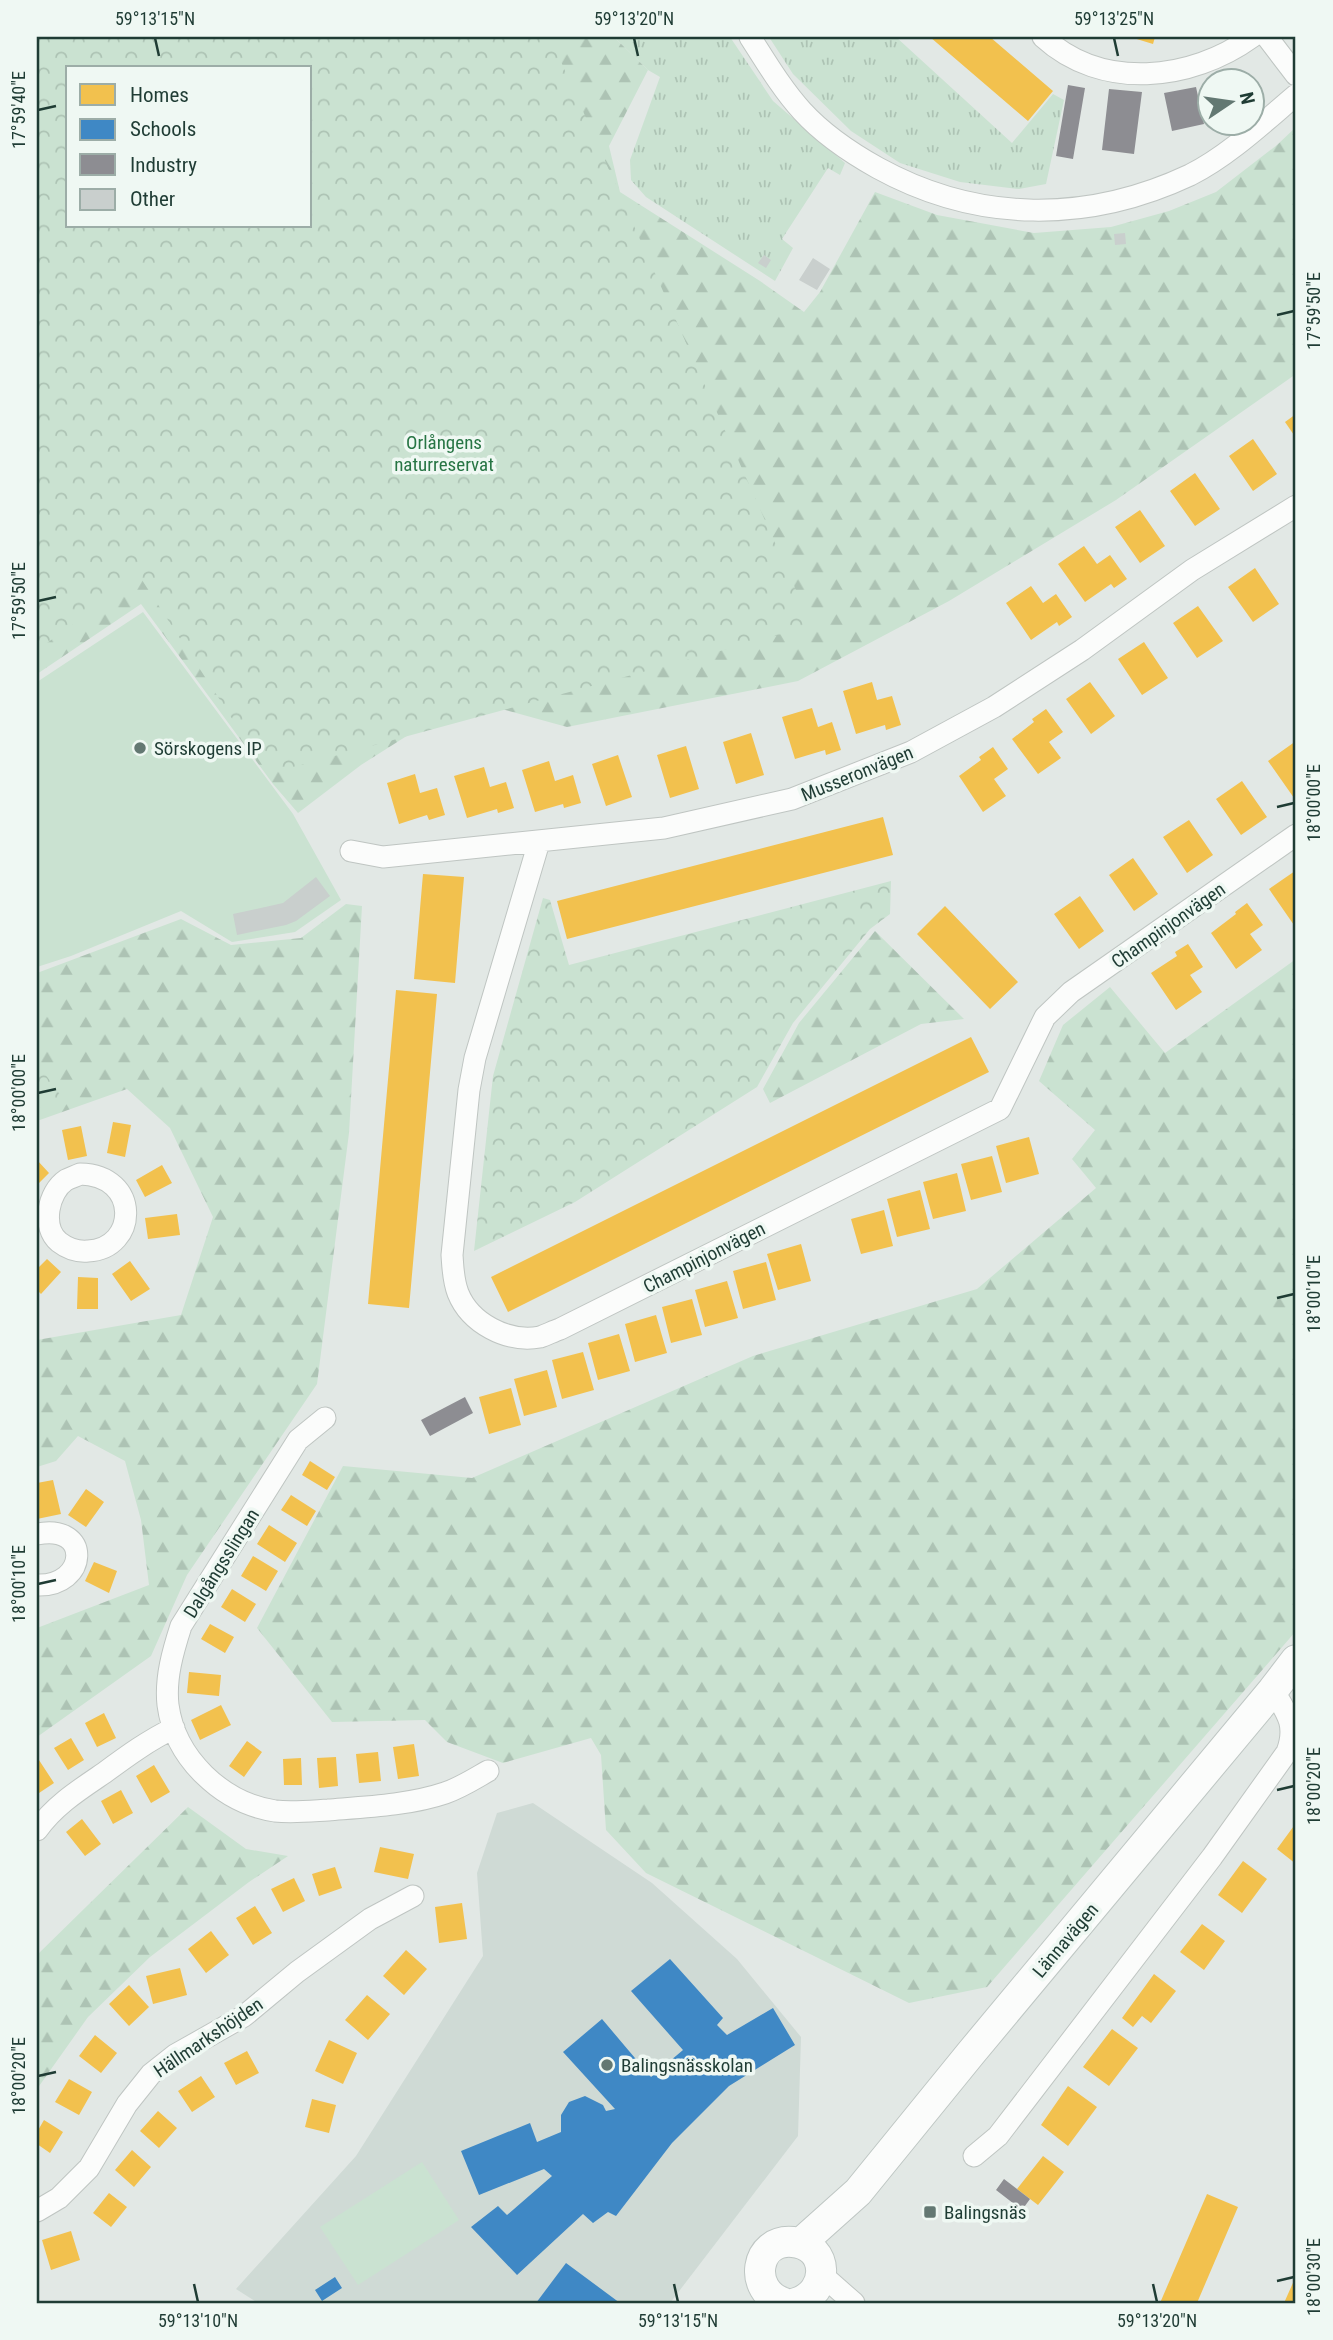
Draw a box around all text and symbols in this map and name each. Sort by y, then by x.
text: 59°13'15"N [115,8,195,29]
text: 59°13'20"N [594,8,674,29]
text: 59°13'25"N [1074,8,1154,29]
legend [66,66,312,228]
north arrow [1196,66,1266,136]
text: 17°59'40"E [8,71,29,149]
text: Homes [130,83,189,107]
text: N [1235,90,1260,107]
text: Schools [130,117,196,141]
text: Industry [130,153,197,177]
text: Other [130,187,175,211]
text: 17°59'50"E [1303,272,1324,350]
park label: Orlångens naturreservat [394,431,494,476]
text: 17°59'50"E [8,562,29,640]
place label: Sörskogens IP [154,737,262,760]
marker: Sörskogens IP [132,740,148,756]
street label: Musseronvägen [798,741,917,806]
text: 18°00'00"E [1303,764,1324,842]
street label: Champinjonvägen [1107,878,1230,973]
text: 18°00'00"E [8,1054,29,1132]
street label: Champinjonvägen [639,1217,769,1298]
text: 18°00'10"E [1303,1255,1324,1333]
street label: Dalgångsslingan [179,1504,264,1622]
text: 18°00'10"E [8,1545,29,1623]
text: 18°00'20"E [1303,1747,1324,1825]
street label: Lännavägen [1028,1898,1103,1982]
street label: Hällmarkshöjden [149,1992,267,2082]
text: 18°00'20"E [8,2037,29,2115]
place label: Balingsnässkolan [621,2054,753,2077]
marker: Balingsnässkolan [599,2057,615,2073]
place label: Balingsnäs [944,2201,1026,2224]
marker: Balingsnäs [922,2204,938,2220]
text: 18°00'30"E [1303,2238,1324,2316]
text: 59°13'10"N [158,2310,238,2331]
text: 59°13'15"N [638,2310,718,2331]
text: 59°13'20"N [1117,2310,1197,2331]

